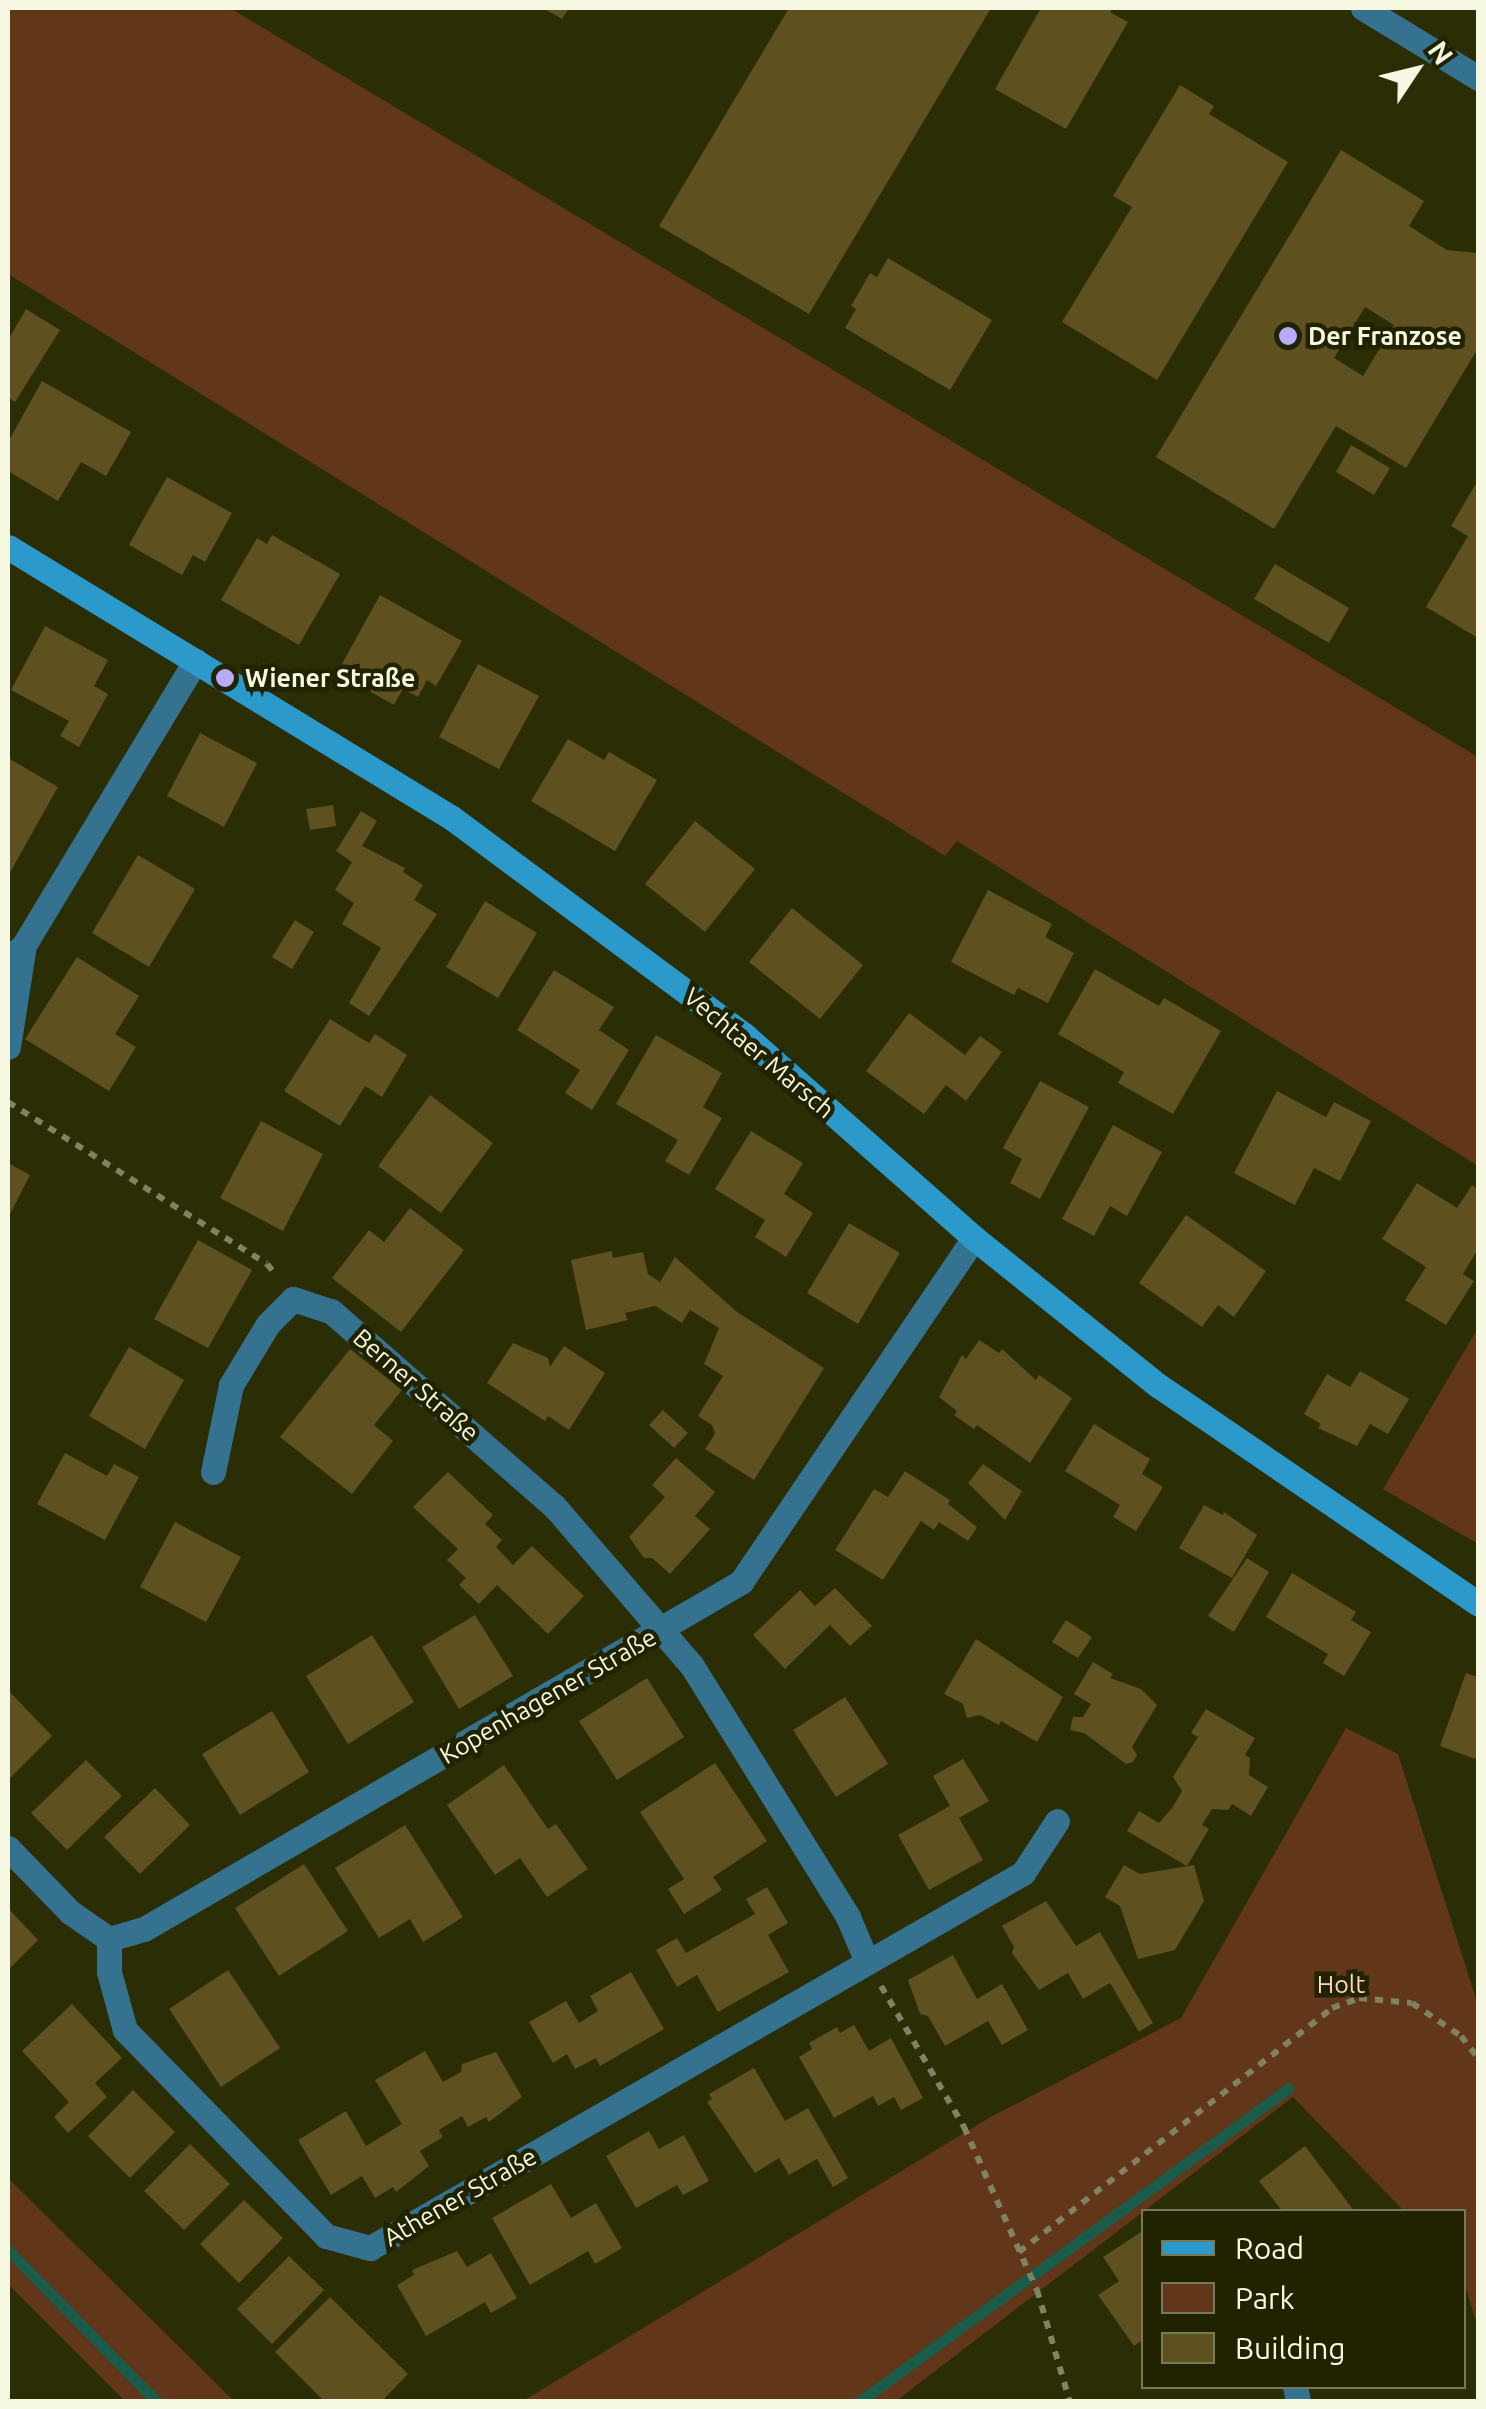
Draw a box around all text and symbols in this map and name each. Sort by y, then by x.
north arrow [1366,20,1466,120]
text: N [1422,35,1460,70]
place label: Der Franzose [1308,321,1462,351]
marker: Der Franzose [1277,325,1299,347]
place label: Wiener Straße [245,663,415,693]
marker: Wiener Straße [214,667,236,689]
street label: Vechtaer Marsch [678,981,840,1125]
street label: Berner Straße [347,1322,485,1448]
street label: Kopenhagener Straße [434,1622,662,1770]
park label: Holt [1317,1969,1365,1999]
street label: Athener Straße [378,2141,542,2253]
legend [1141,2209,1466,2389]
text: Road [1235,2231,1304,2265]
text: Park [1235,2281,1295,2315]
text: Building [1235,2331,1346,2365]

